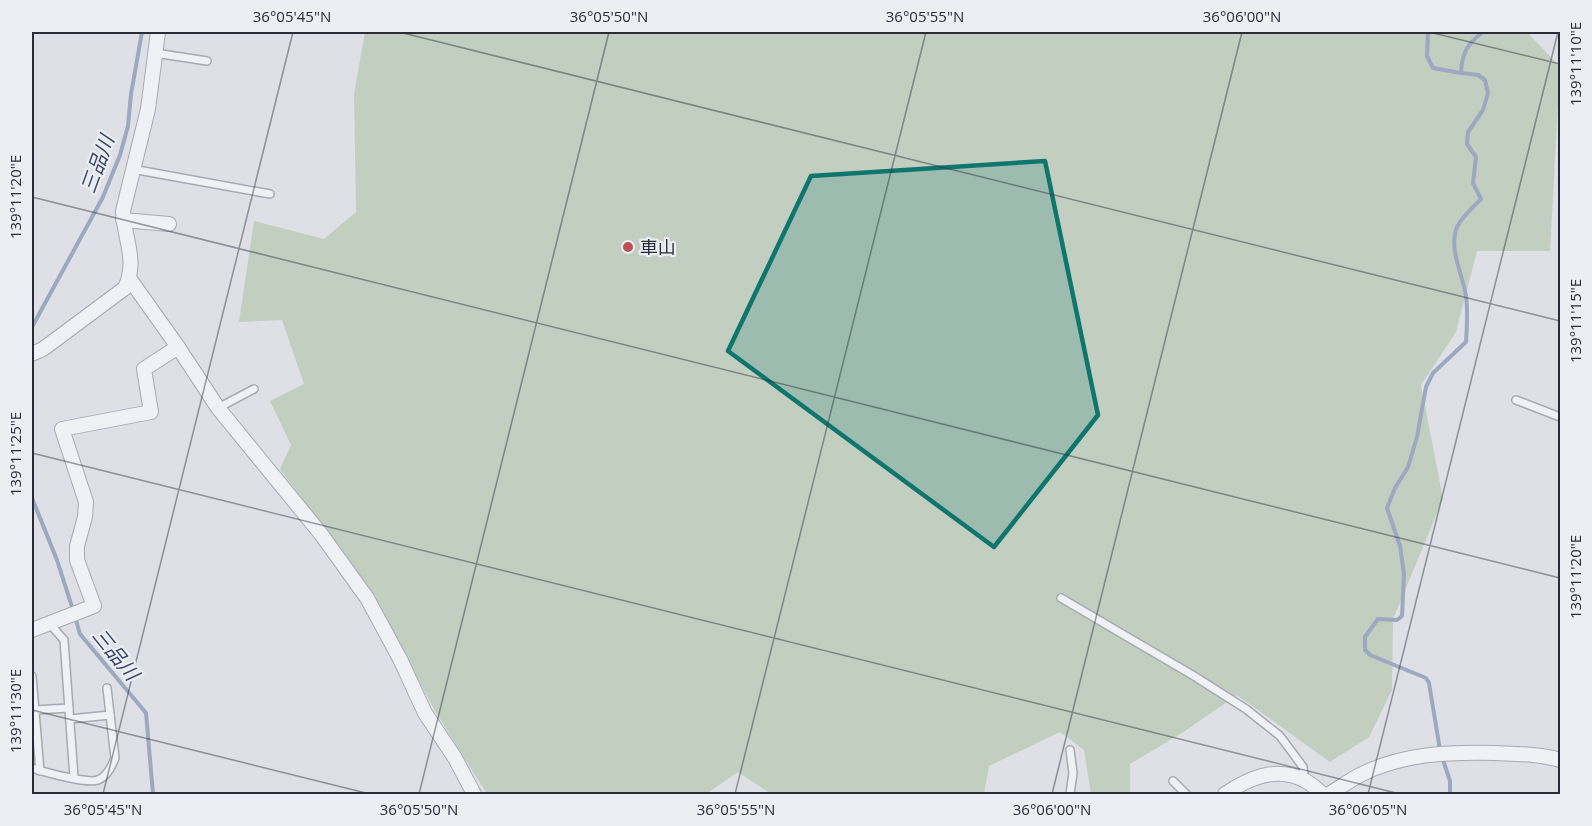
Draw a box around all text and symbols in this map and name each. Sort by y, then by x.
text: 36°05'45"N [253,6,331,26]
text: 36°05'50"N [570,6,648,26]
text: 36°05'55"N [886,6,964,26]
text: 36°06'00"N [1203,6,1281,26]
text: 139°11'10"E [1565,22,1585,106]
water label: 三品川 [74,129,121,197]
text: 139°11'20"E [5,155,25,239]
place label: 車山 [640,235,676,259]
marker: 車山 [621,240,635,254]
text: 139°11'15"E [1565,279,1585,363]
text: 139°11'25"E [5,412,25,496]
text: 139°11'20"E [1565,535,1585,619]
water label: 三品川 [87,622,147,687]
text: 139°11'30"E [5,669,25,753]
text: 36°05'45"N [64,799,142,819]
text: 36°05'50"N [380,799,458,819]
text: 36°05'55"N [697,799,775,819]
text: 36°06'00"N [1013,799,1091,819]
text: 36°06'05"N [1329,799,1407,819]

